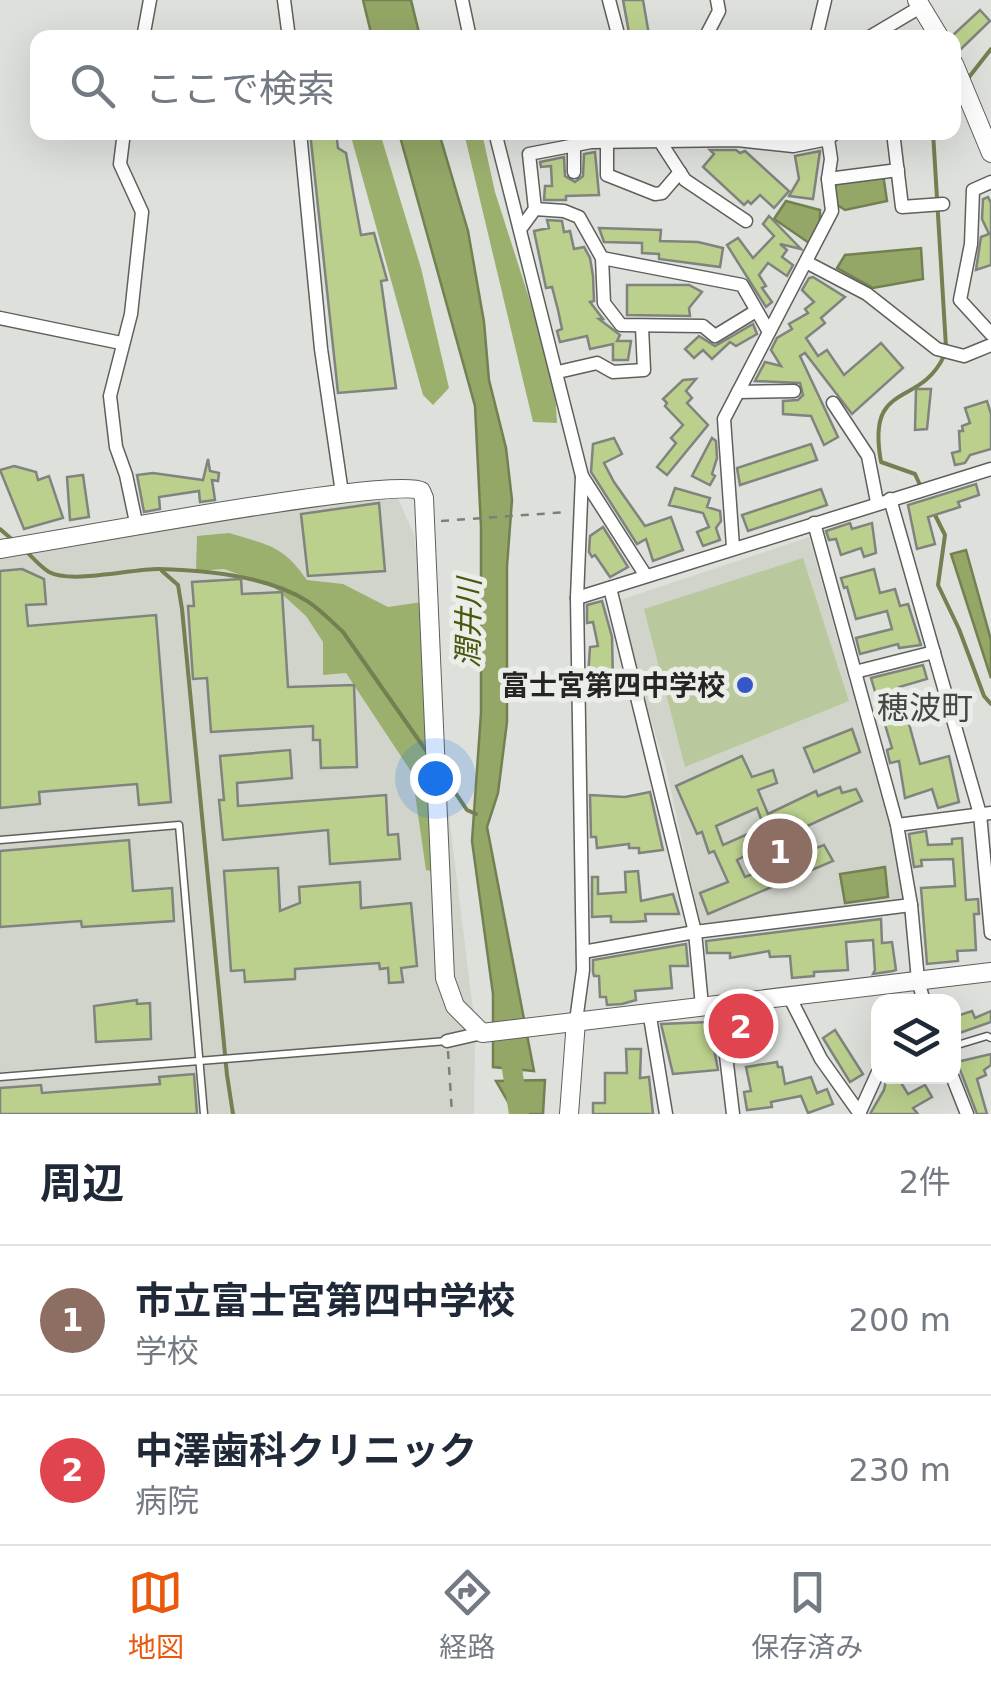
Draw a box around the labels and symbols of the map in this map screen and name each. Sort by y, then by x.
water label: 潤井川 [450,575,487,668]
place label: 富士宮第四中学校 [501,669,725,702]
marker: 富士宮第四中学校 [734,674,756,696]
district label: 穂波町 [877,689,973,727]
your location [410,753,461,804]
pin: 1 [748,814,812,888]
pin: 2 [708,988,774,1064]

